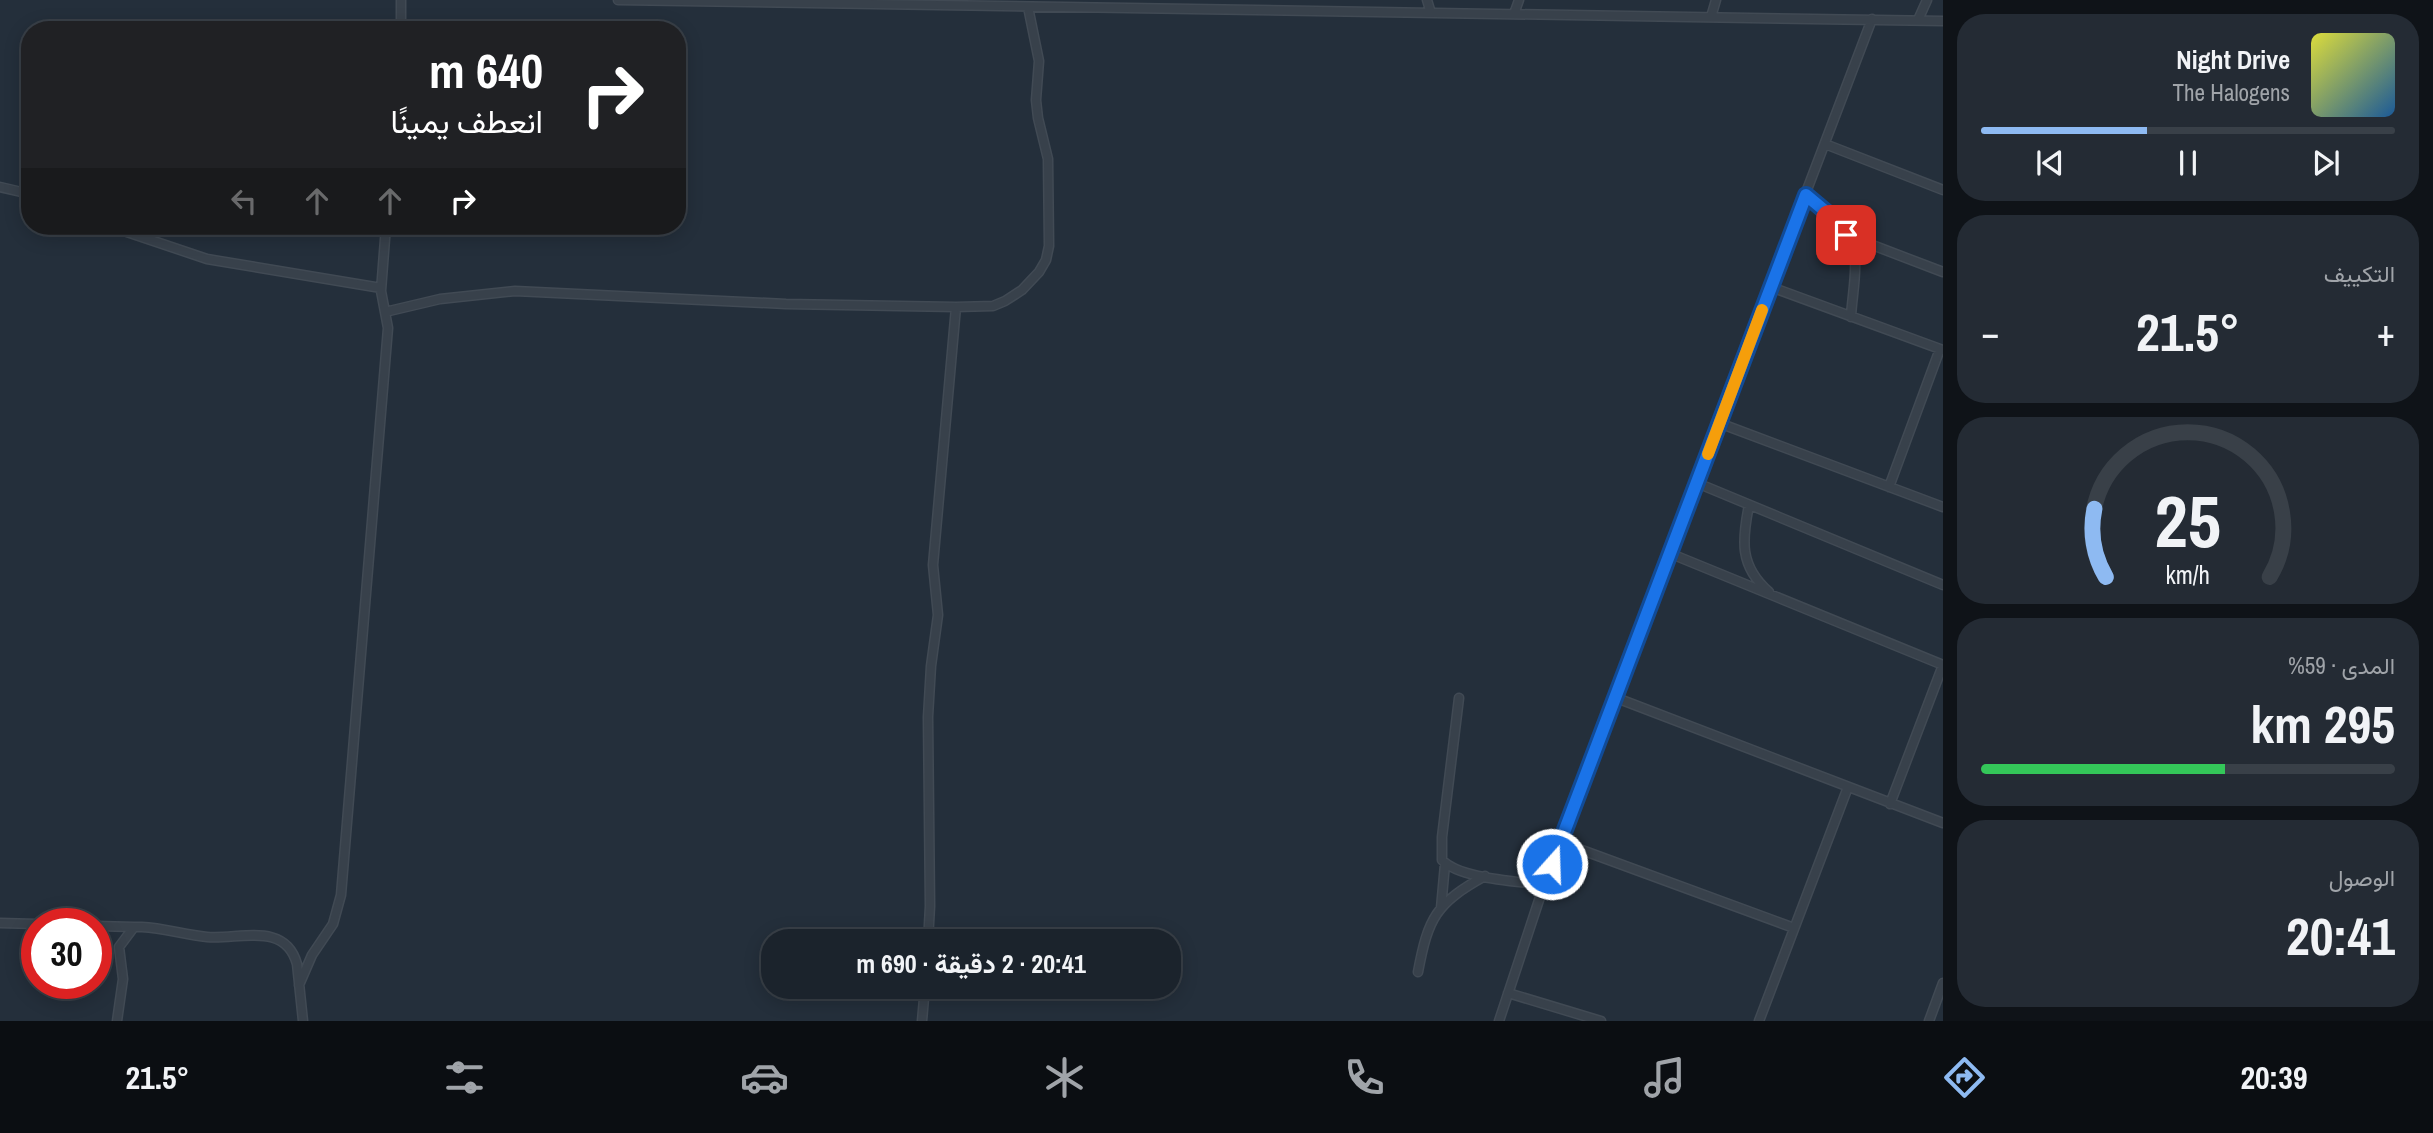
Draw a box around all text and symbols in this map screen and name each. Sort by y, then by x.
text: 640 m [429,37,543,103]
text: Night Drive [2176,42,2290,77]
icon: right [567,49,658,140]
text: The Halogens [2173,77,2290,108]
text: انعطف يمينًا [390,100,543,143]
icon: previous [2031,144,2069,182]
icon: pause [2169,144,2207,182]
icon: next [2307,144,2345,182]
icon: left [225,182,263,220]
icon: ahead [298,182,336,220]
icon: ahead [371,182,409,220]
icon: right [444,182,482,220]
pin [1816,205,1876,265]
icon: arrive [1827,216,1865,254]
text: التكييف [2324,258,2395,289]
text: 21.5° [2136,297,2240,367]
text: − [1981,307,1999,358]
text: + [2377,307,2395,358]
text: 25 [2155,472,2221,570]
text: km/h [2166,557,2210,591]
text: المدى · 59% [2288,650,2395,681]
text: 295 km [2250,689,2395,759]
position arrow [1515,827,1589,901]
text: الوصول [2329,862,2395,893]
text: 20:41 [2286,901,2395,971]
speed limit sign: 30 [21,908,112,999]
text: 20:41 · 2 دقيقة · 690 m [856,946,1086,981]
icon: filters [440,1053,489,1102]
icon: car [740,1053,789,1102]
icon: climate [1040,1053,1089,1102]
icon: phone [1340,1053,1389,1102]
icon: music [1640,1053,1689,1102]
icon: directions [1940,1053,1989,1102]
text: 21.5° [126,1056,189,1099]
text: 20:39 [2240,1056,2308,1099]

